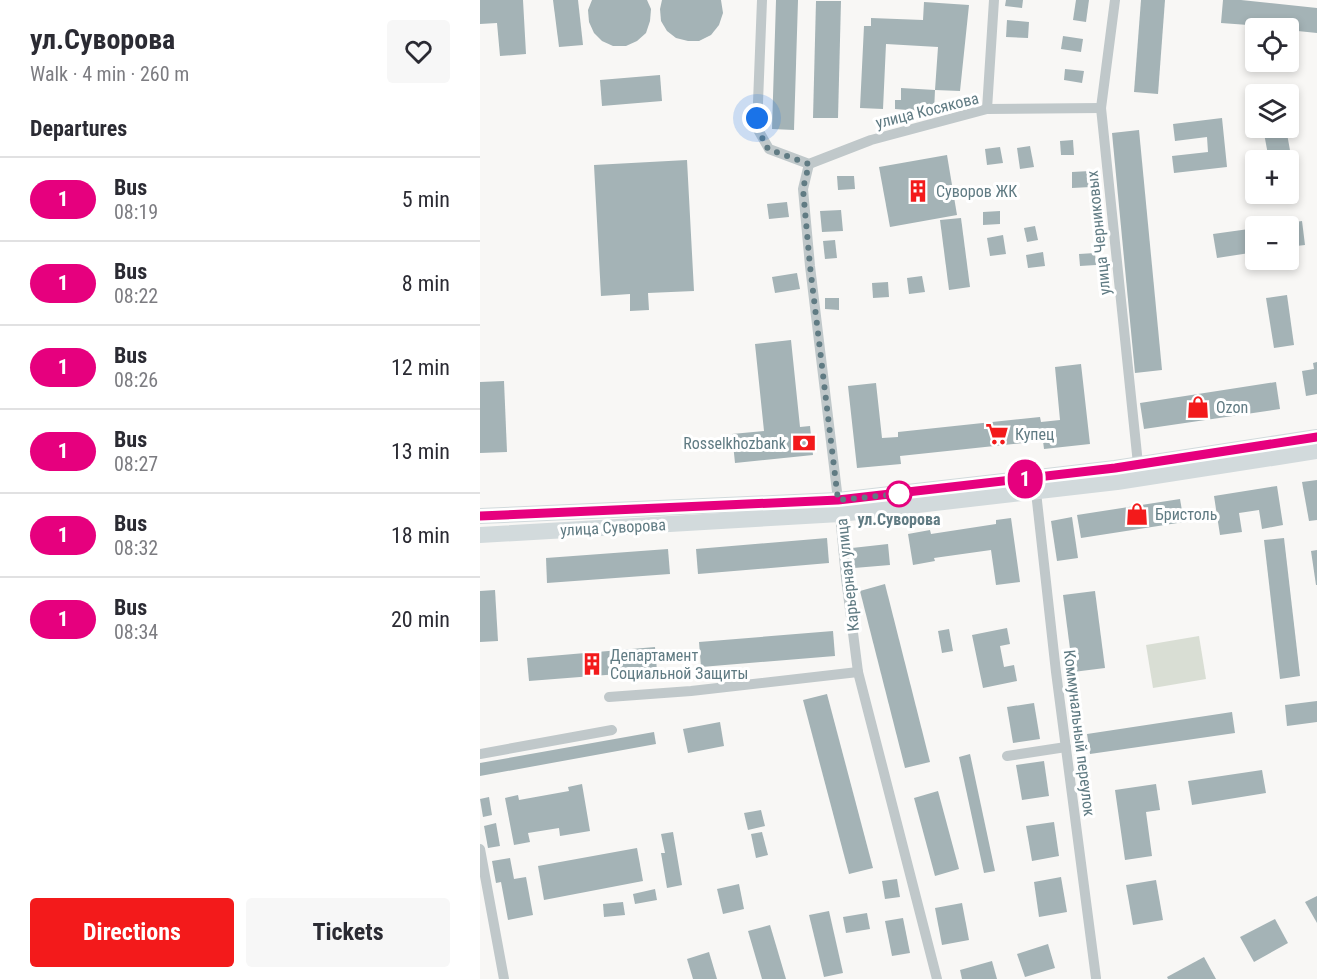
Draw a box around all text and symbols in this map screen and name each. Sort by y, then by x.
map controls [1245,18,1299,270]
button: locate [1245,18,1299,72]
button: heart [387,20,450,83]
text: ул.Суворова [30,23,175,56]
text: Walk · 4 min · 260 m [30,62,189,86]
button: layers [1245,84,1299,138]
street label: улица Косякова [874,88,981,132]
your location [742,103,772,133]
text: Departures [30,116,127,141]
button: + [1245,150,1299,204]
street label: улица Черниковых [1083,170,1114,296]
text: Bus [114,175,147,200]
building icon: Суворов ЖК [905,178,931,204]
place label: Суворов ЖК [936,182,1017,201]
text: 1 [58,187,68,211]
text: 5 min [402,187,450,212]
text: 08:19 [114,200,158,224]
button: − [1245,216,1299,270]
text: Bus [114,259,147,284]
text: 1 [58,271,68,295]
text: 8 min [402,271,450,296]
text: 08:22 [114,284,158,308]
text: Bus [114,343,147,368]
text: 1 [58,355,68,379]
text: 12 min [391,355,450,380]
text: 08:26 [114,368,158,392]
shop icon: Ozon [1185,394,1211,420]
place label: Ozon [1216,398,1248,417]
supermarket icon: Купец [984,421,1010,447]
place label: Купец [1015,425,1054,444]
text: Bus [114,427,147,452]
bank icon: Rosselkhozbank [791,430,817,456]
place label: Rosselkhozbank [683,434,787,453]
text: 1 [58,439,68,463]
text: 13 min [391,439,450,464]
text: 08:27 [114,452,158,476]
line badge: 1 [1006,460,1044,498]
text: 1 [1020,467,1030,491]
marker: ул.Суворова [886,481,912,507]
shop icon: Бристоль [1124,501,1150,527]
place label: Бристоль [1155,505,1217,524]
place label: ул.Суворова [857,510,941,529]
text: Bus [114,511,147,536]
street label: улица Суворова [560,515,666,540]
street label: Карьерная улица [832,518,863,632]
text: 1 [58,523,68,547]
text: 18 min [391,523,450,548]
text: 08:32 [114,536,158,560]
text: Bus [114,595,147,620]
text: 1 [58,607,68,631]
text: 20 min [391,607,450,632]
text: 08:34 [114,620,158,644]
place label: Департамент Социальной Защиты [610,646,748,683]
street label: Коммунальный переулок [1060,649,1099,818]
building icon: Департамент Социальной Защиты [579,651,605,677]
button: Directions [30,898,234,967]
button: Tickets [246,898,450,967]

